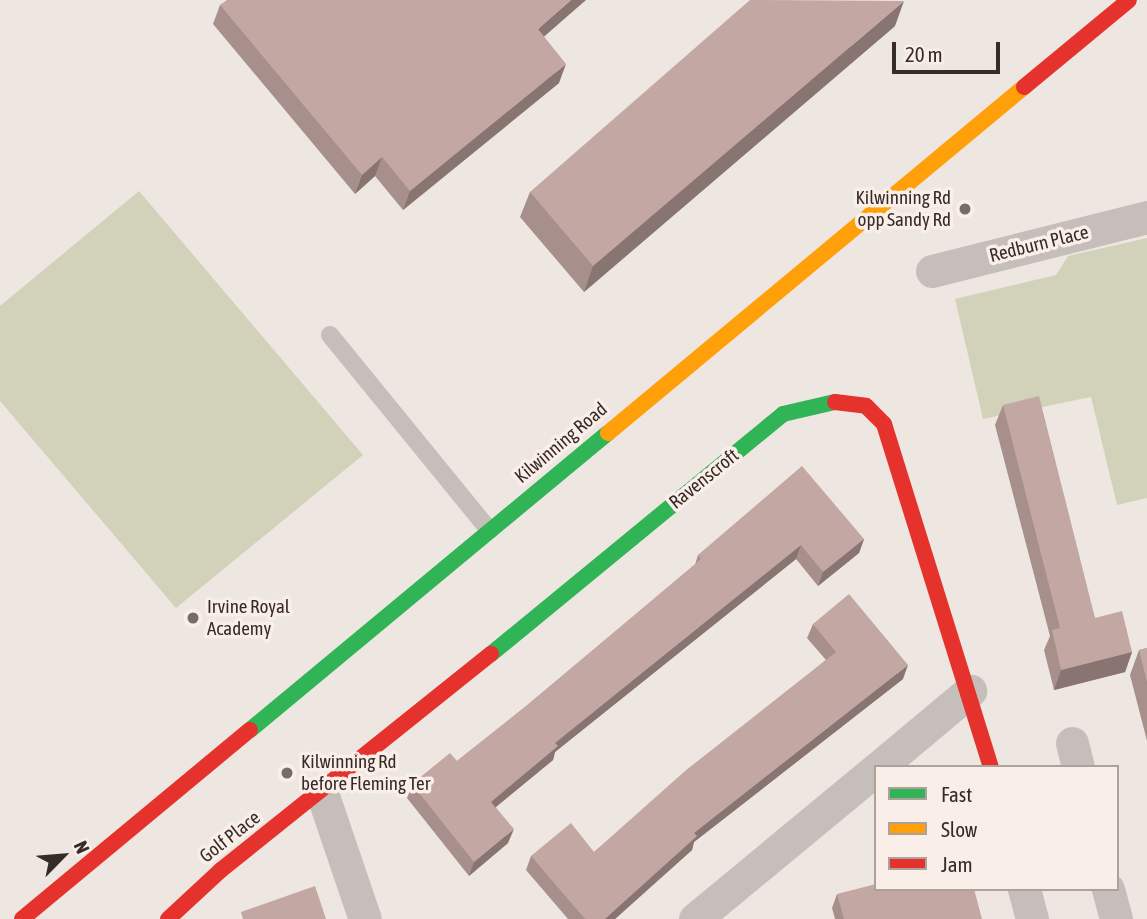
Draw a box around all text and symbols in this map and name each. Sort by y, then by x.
scale bar [895,28,1004,72]
text: 20 m [905,42,943,66]
place label: Kilwinning Rd opp Sandy Rd [855,187,951,231]
marker: Kilwinning Rd opp Sandy Rd [957,201,973,217]
street label: Redburn Place [987,221,1091,267]
street label: Kilwinning Road [510,398,612,488]
street label: Ravenscroft [665,444,743,514]
place label: Irvine Royal Academy [207,596,290,640]
marker: Irvine Royal Academy [185,610,201,626]
place label: Kilwinning Rd before Fleming Ter [301,751,430,795]
marker: Kilwinning Rd before Fleming Ter [279,765,295,781]
legend [874,765,1119,891]
text: Fast [941,782,972,806]
street label: Golf Place [195,806,265,868]
text: Slow [941,817,977,841]
north arrow [28,821,98,891]
text: N [70,837,94,857]
text: Jam [941,852,973,876]

